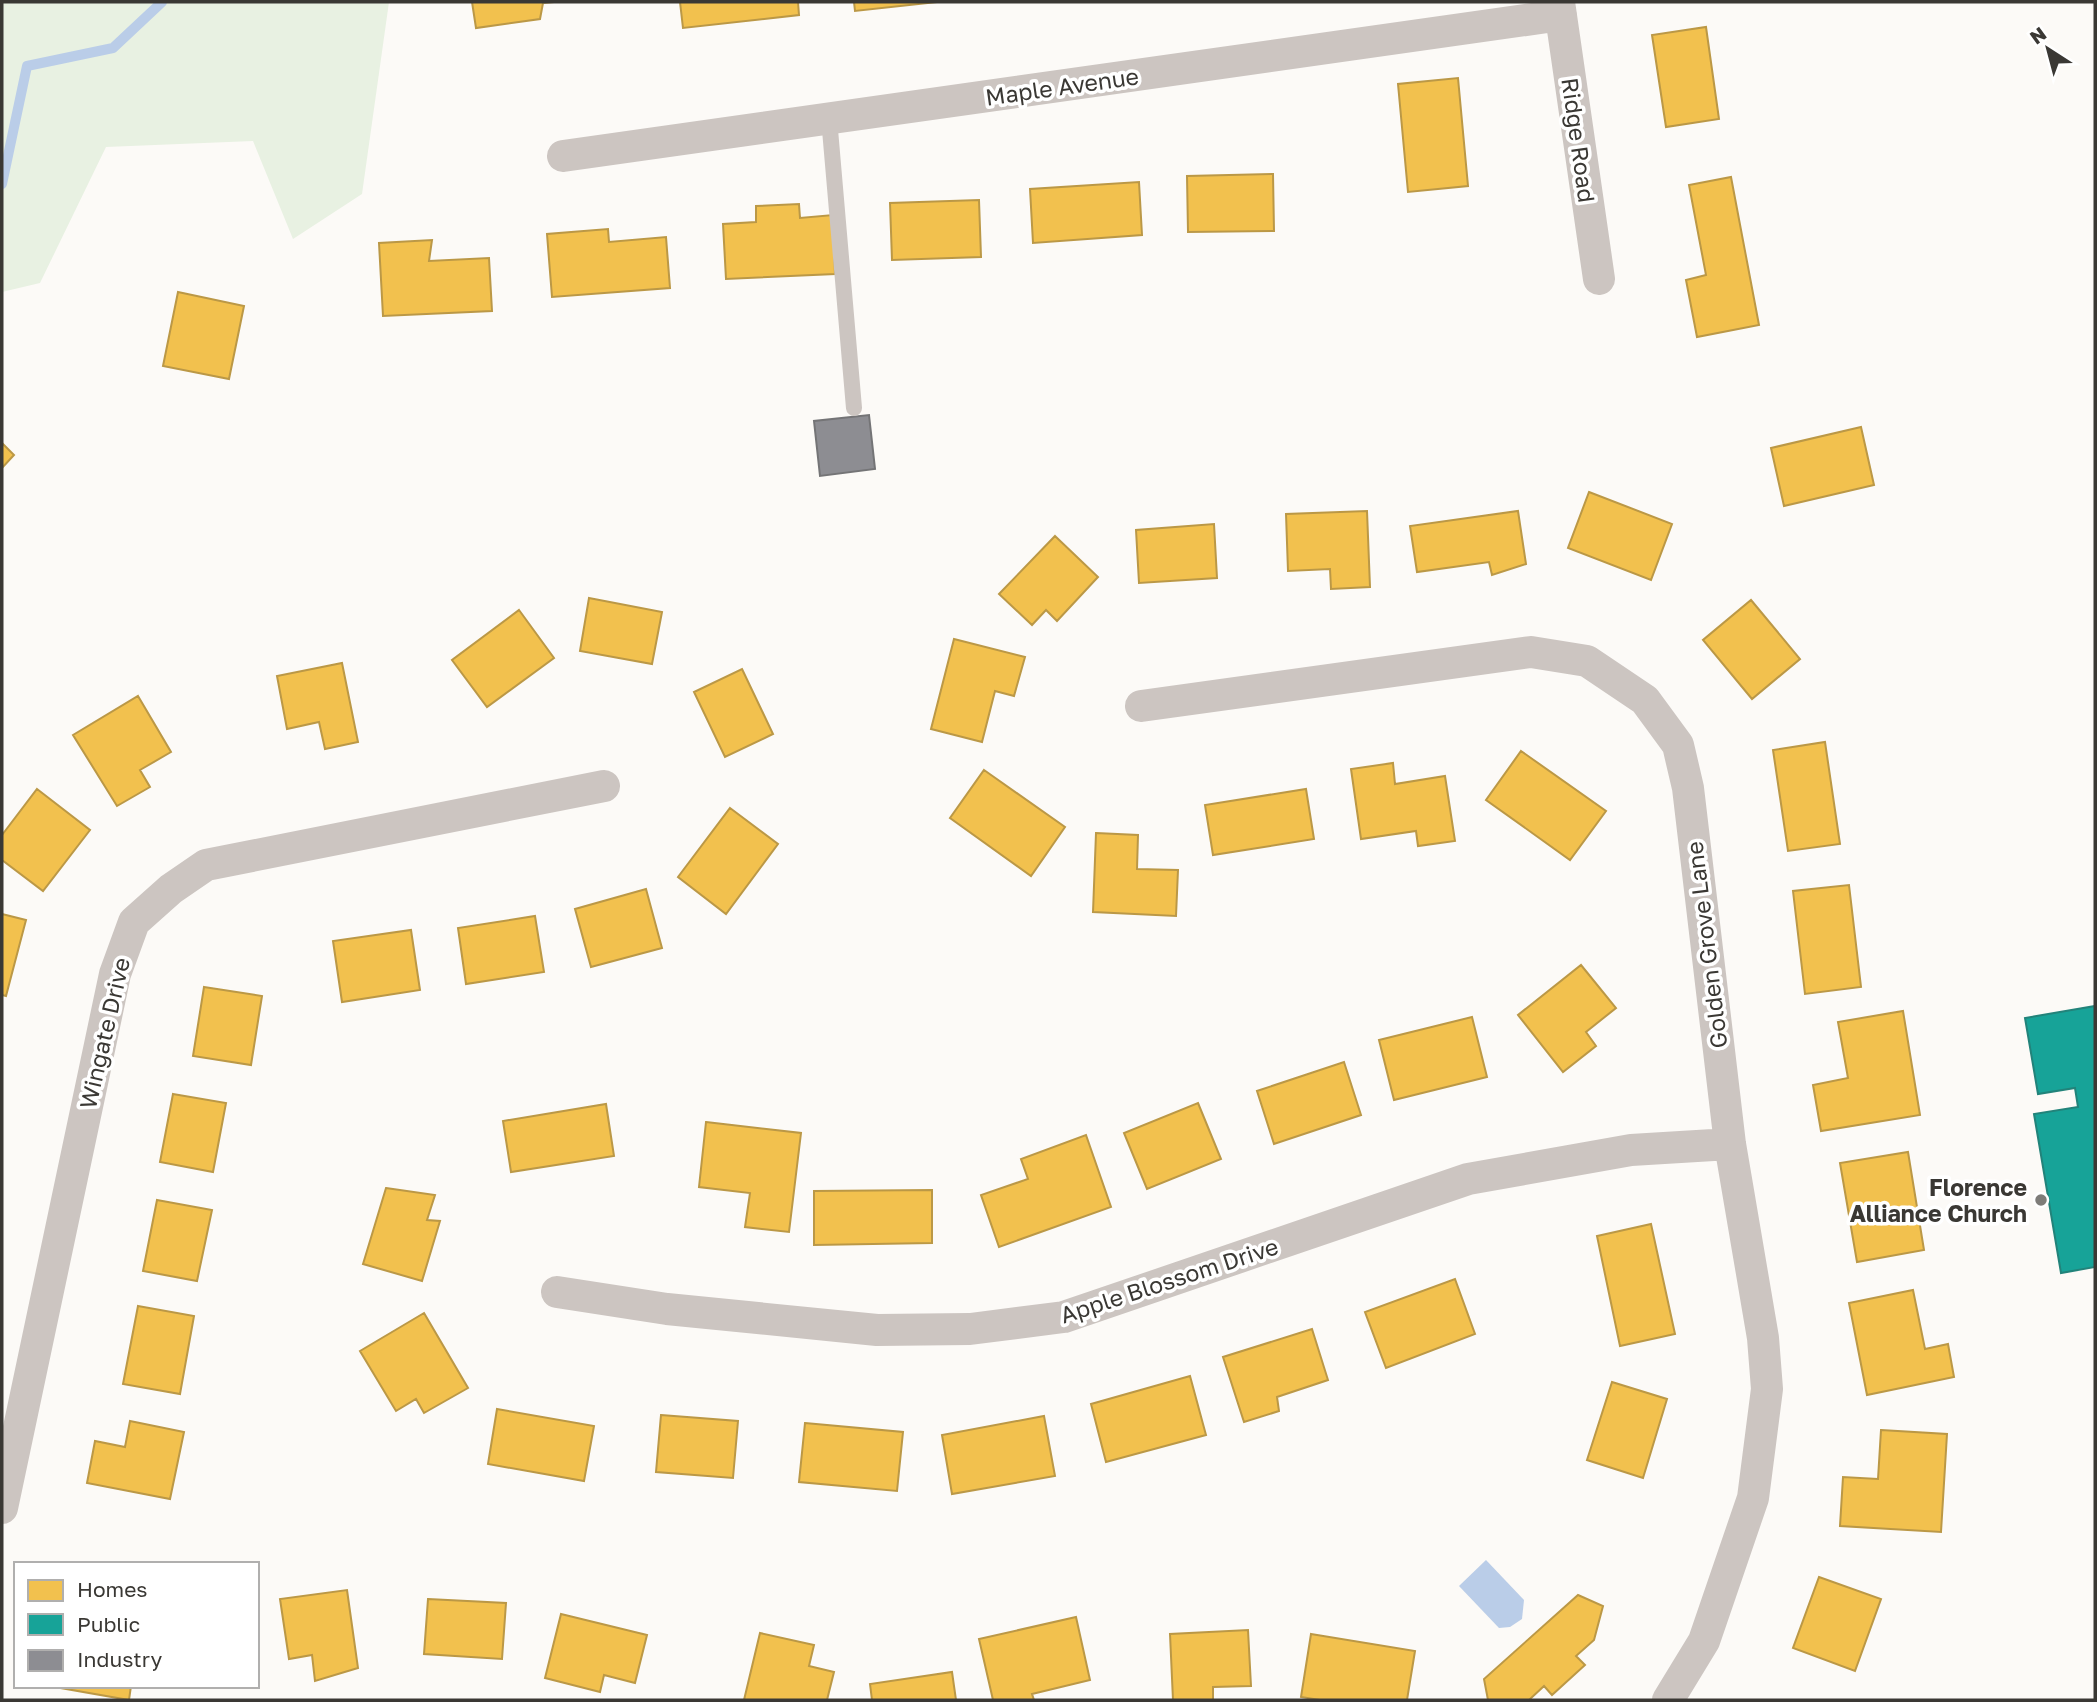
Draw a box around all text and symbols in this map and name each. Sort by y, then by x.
north arrow [2013,14,2083,84]
text: N [2025,21,2050,48]
street label: Maple Avenue [984,61,1140,111]
street label: Ridge Road [1556,76,1602,204]
street label: Golden Grove Lane [1679,840,1733,1050]
street label: Wingate Drive [73,955,135,1111]
place label: Florence Alliance Church [1850,1173,2027,1227]
marker: Florence Alliance Church [2033,1192,2049,1208]
street label: Apple Blossom Drive [1056,1232,1282,1328]
legend [14,1562,259,1688]
text: Homes [77,1576,147,1602]
text: Public [77,1611,140,1637]
text: Industry [77,1646,162,1672]

